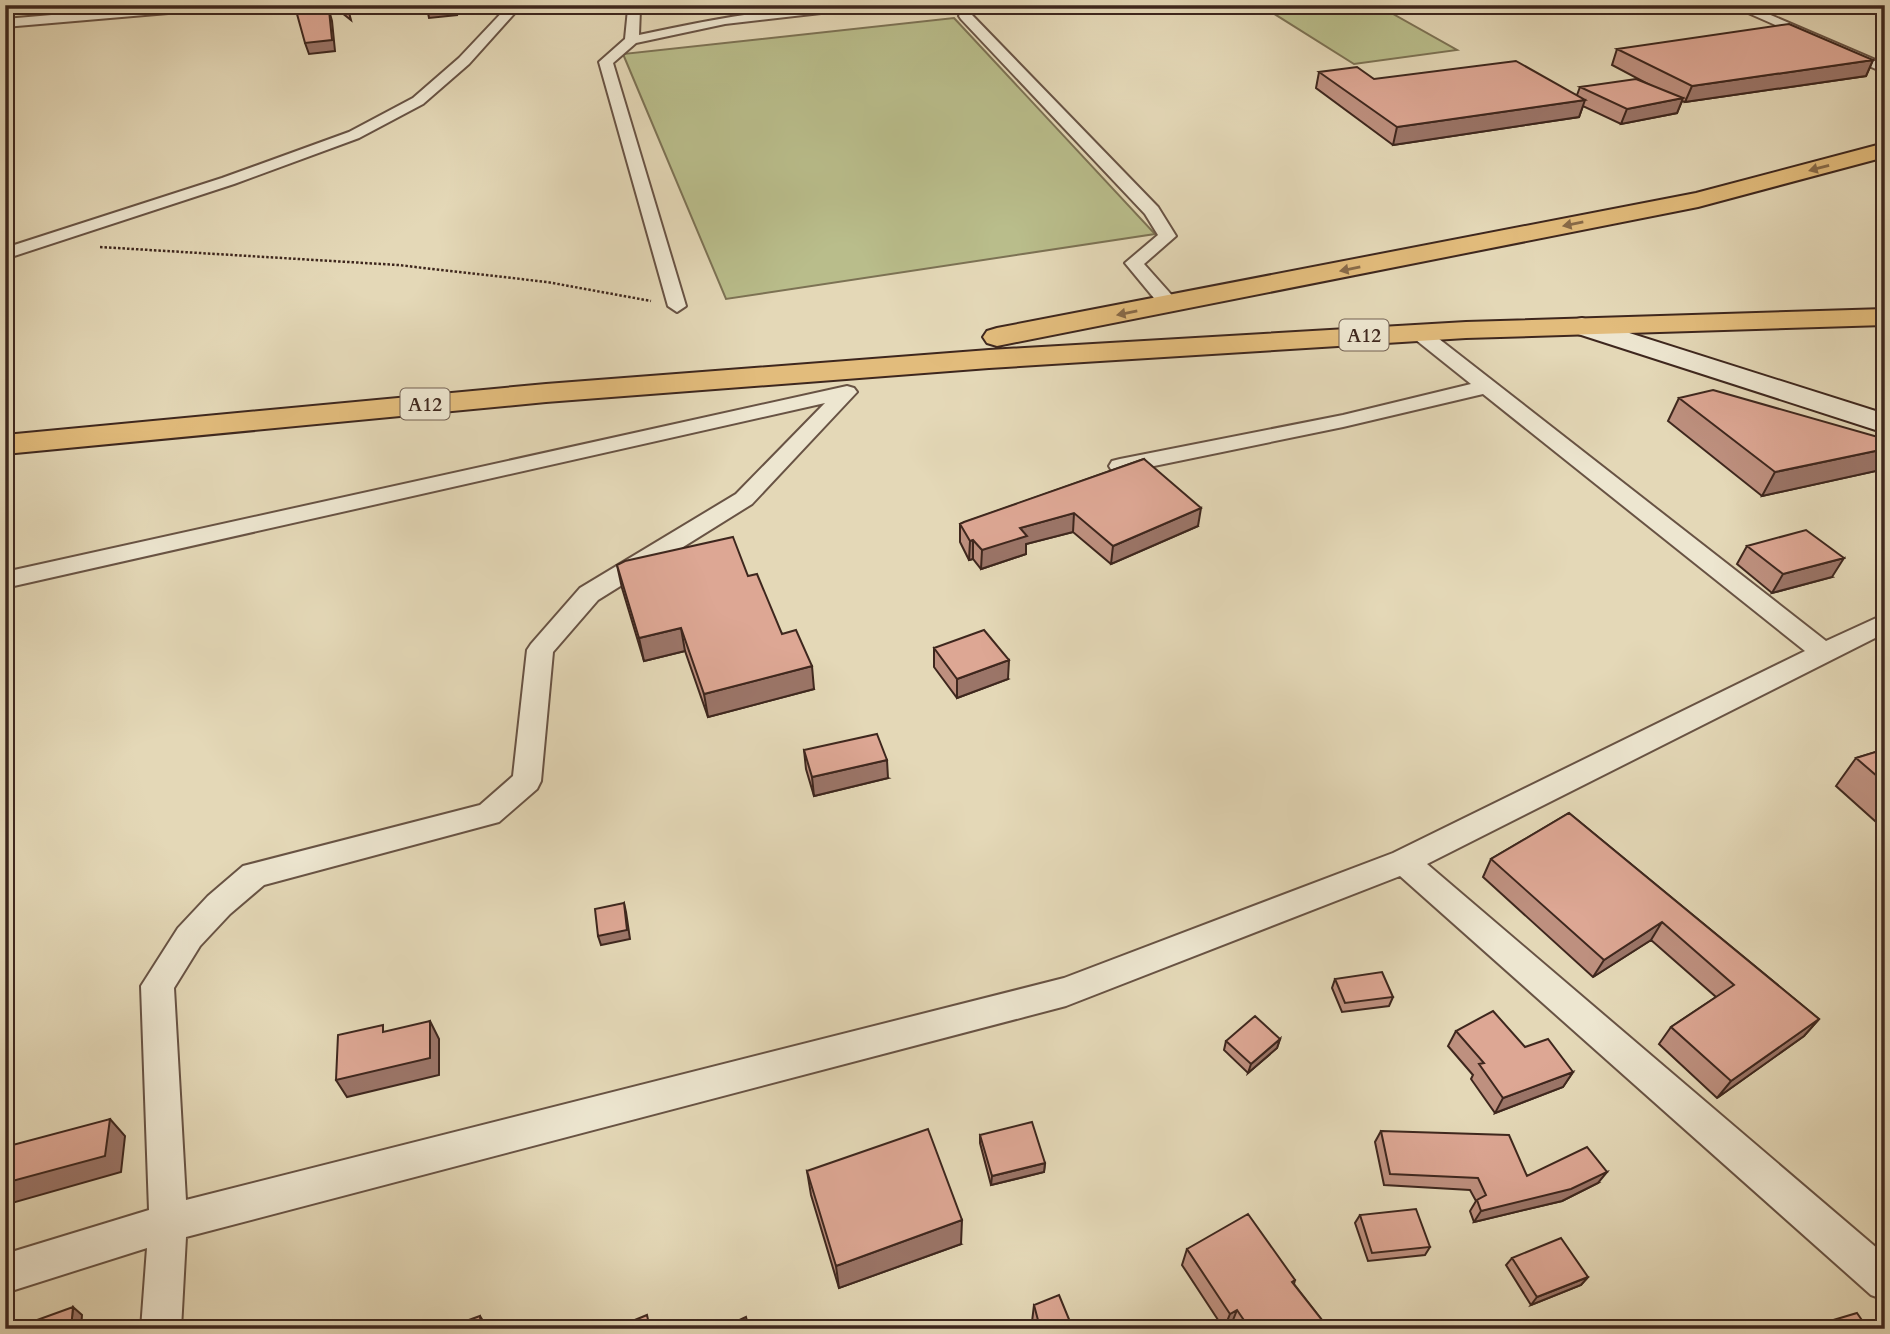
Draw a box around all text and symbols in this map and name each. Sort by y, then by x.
one-way arrow [1808,163,1830,174]
one-way arrow [1562,219,1584,230]
one-way arrow [1339,263,1361,274]
one-way arrow [1116,308,1138,319]
road number: A12 [1340,320,1388,350]
road number: A12 [400,388,450,420]

